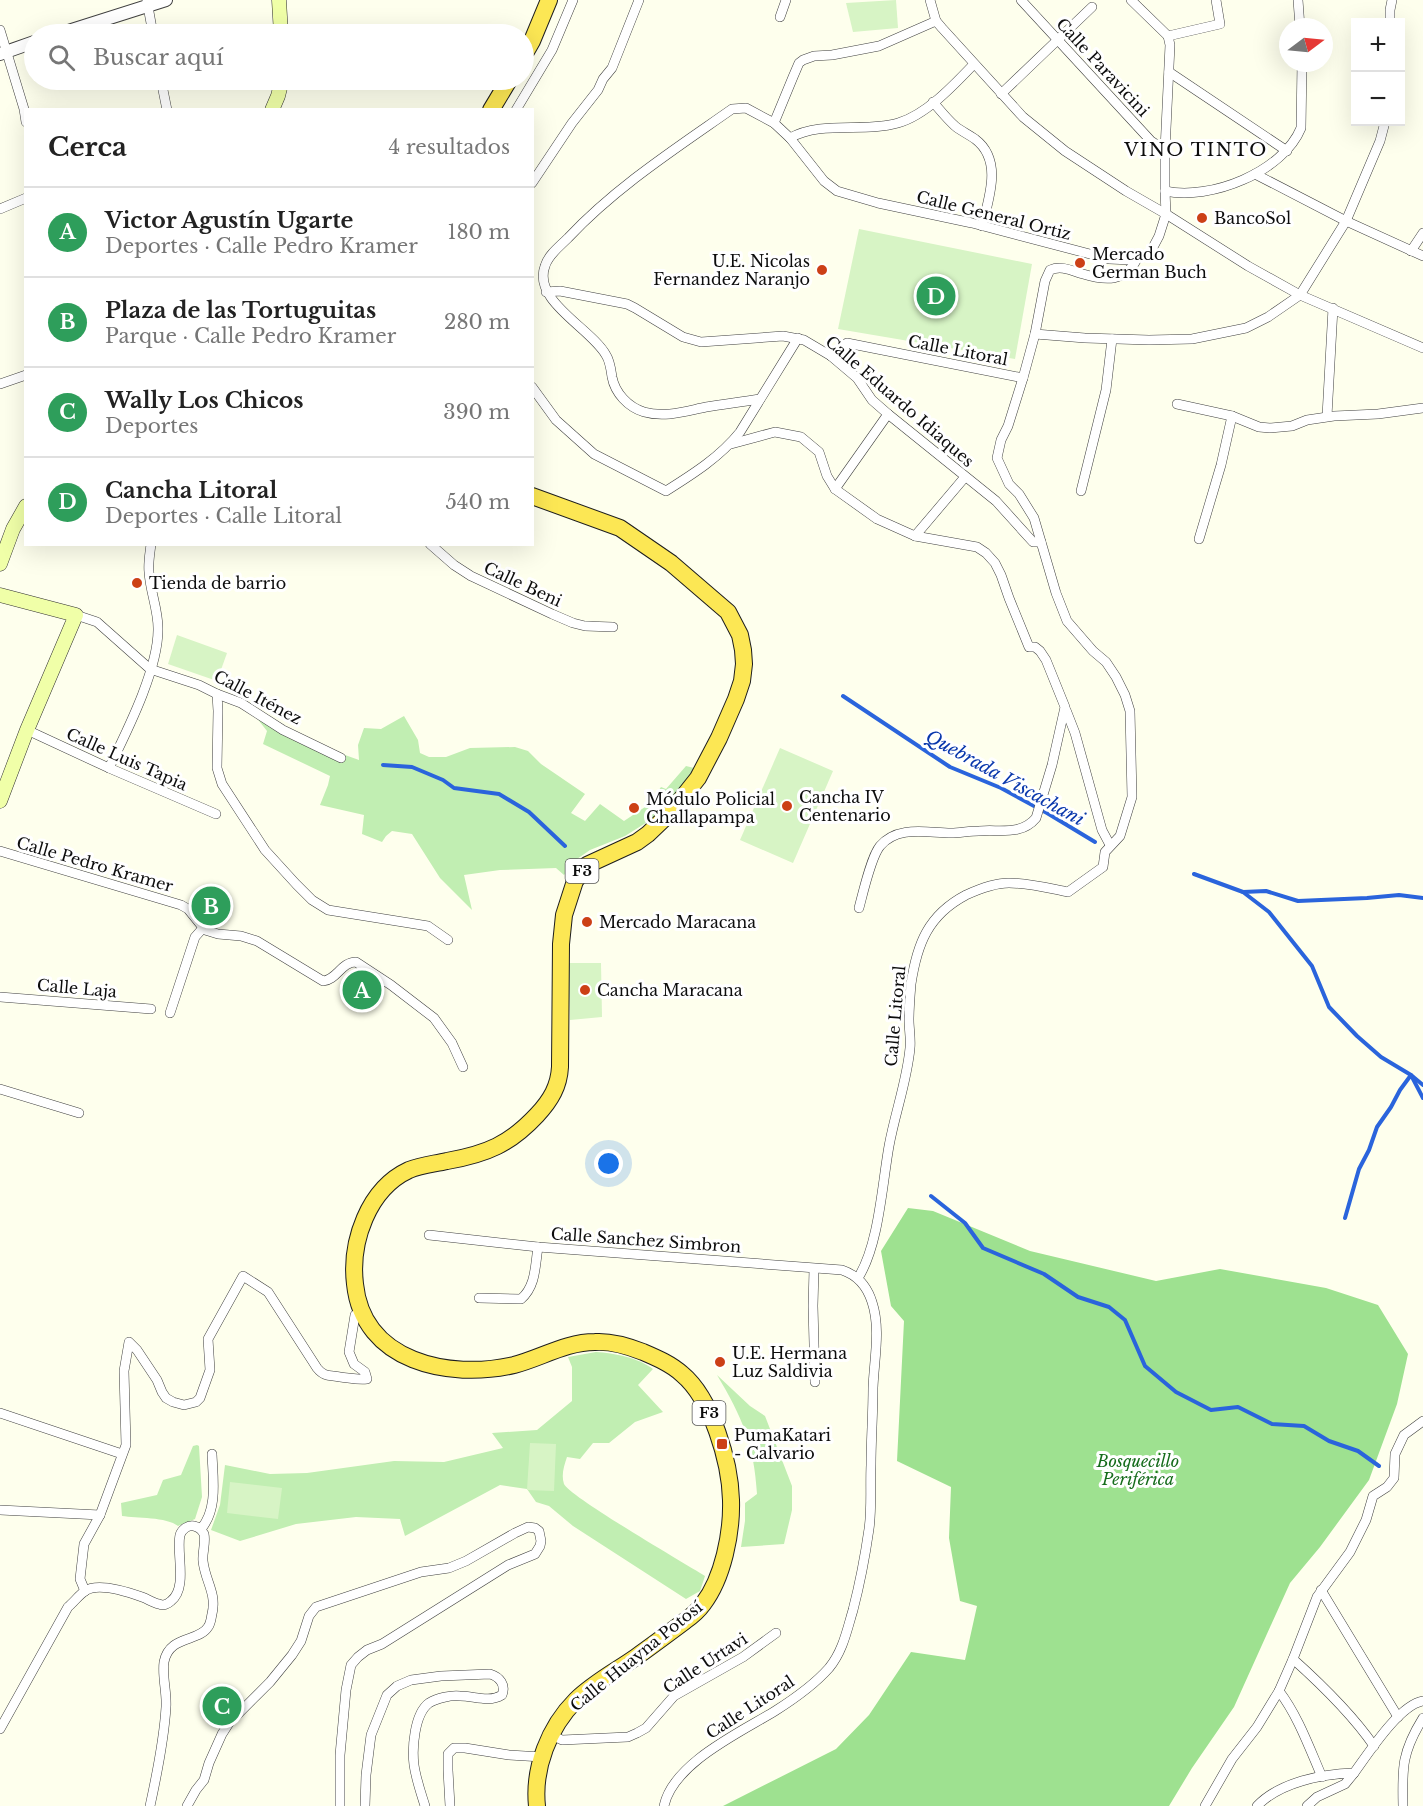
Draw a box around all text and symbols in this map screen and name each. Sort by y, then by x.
street label: Calle Paravicini [1052,14,1154,121]
north arrow [1279,18,1333,72]
map controls [1351,18,1405,126]
button: + [1351,18,1405,72]
search box [24,24,534,90]
icon: search [45,41,78,74]
text: Buscar aquí [93,44,224,71]
button: − [1351,72,1405,126]
text: Cerca [48,131,127,163]
text: 4 resultados [389,135,510,159]
district label: VINO TINTO [1123,139,1268,161]
street label: Calle General Ortiz [915,186,1073,244]
text: Victor Agustín Ugarte [105,207,353,234]
place label: BancoSol [1214,208,1291,228]
marker: BancoSol [1195,211,1209,225]
text: A [59,220,76,244]
text: 180 m [447,220,510,244]
text: Deportes · Calle Pedro Kramer [105,234,418,258]
place label: Mercado German Buch [1092,244,1207,282]
place label: U.E. Nicolas Fernandez Naranjo [653,251,810,289]
marker: Mercado German Buch [1073,256,1087,270]
marker: U.E. Nicolas Fernandez Naranjo [815,263,829,277]
pin: D [916,274,956,318]
text: Plaza de las Tortuguitas [105,297,376,324]
text: B [60,310,75,334]
text: 280 m [444,310,510,334]
text: Parque · Calle Pedro Kramer [105,324,396,348]
street label: Calle Eduardo Idiaques [822,331,978,471]
street label: Calle Litoral [906,331,1010,369]
text: Wally Los Chicos [105,387,304,414]
text: C [59,400,76,424]
text: 390 m [443,400,510,424]
text: Deportes [105,414,198,438]
text: Cancha Litoral [105,477,277,504]
text: D [58,490,77,514]
text: 540 m [445,490,510,514]
text: Deportes · Calle Litoral [105,504,342,528]
street label: Calle Beni [481,557,566,611]
place label: Tienda de barrio [149,573,286,593]
marker: Tienda de barrio [130,576,144,590]
street label: Calle Iténez [211,666,305,729]
street label: Calle Luis Tapia [63,723,191,795]
water label: Quebrada Viscachani [922,725,1089,831]
place label: Cancha IV Centenario [799,787,891,825]
place label: Módulo Policial Challapampa [646,789,775,827]
marker: Cancha IV Centenario [780,799,794,813]
marker: Módulo Policial Challapampa [627,801,641,815]
street label: Calle Pedro Kramer [14,832,176,896]
road number: F3 [566,859,598,883]
pin: B [192,884,230,928]
place label: Mercado Maracana [599,912,756,932]
marker: Mercado Maracana [580,915,594,929]
street label: Calle Litoral [881,965,909,1067]
pin: A [342,968,382,1012]
street label: Calle Laja [36,975,118,1001]
place label: Cancha Maracana [597,980,743,1000]
marker: Cancha Maracana [578,983,592,997]
your location [594,1149,623,1178]
street label: Calle Sanchez Simbron [550,1223,742,1257]
place label: U.E. Hermana Luz Saldivia [732,1343,847,1381]
marker: U.E. Hermana Luz Saldivia [713,1355,727,1369]
road number: F3 [692,1401,726,1425]
place label: PumaKatari - Calvario [734,1425,832,1463]
marker: PumaKatari - Calvario [715,1437,729,1451]
park label: Bosquecillo Periférica [1096,1451,1179,1489]
street label: Calle Huayna Potosí [566,1596,707,1715]
street label: Calle Urtavi [659,1628,751,1698]
street label: Calle Litoral [702,1671,798,1743]
pin: C [202,1684,242,1728]

